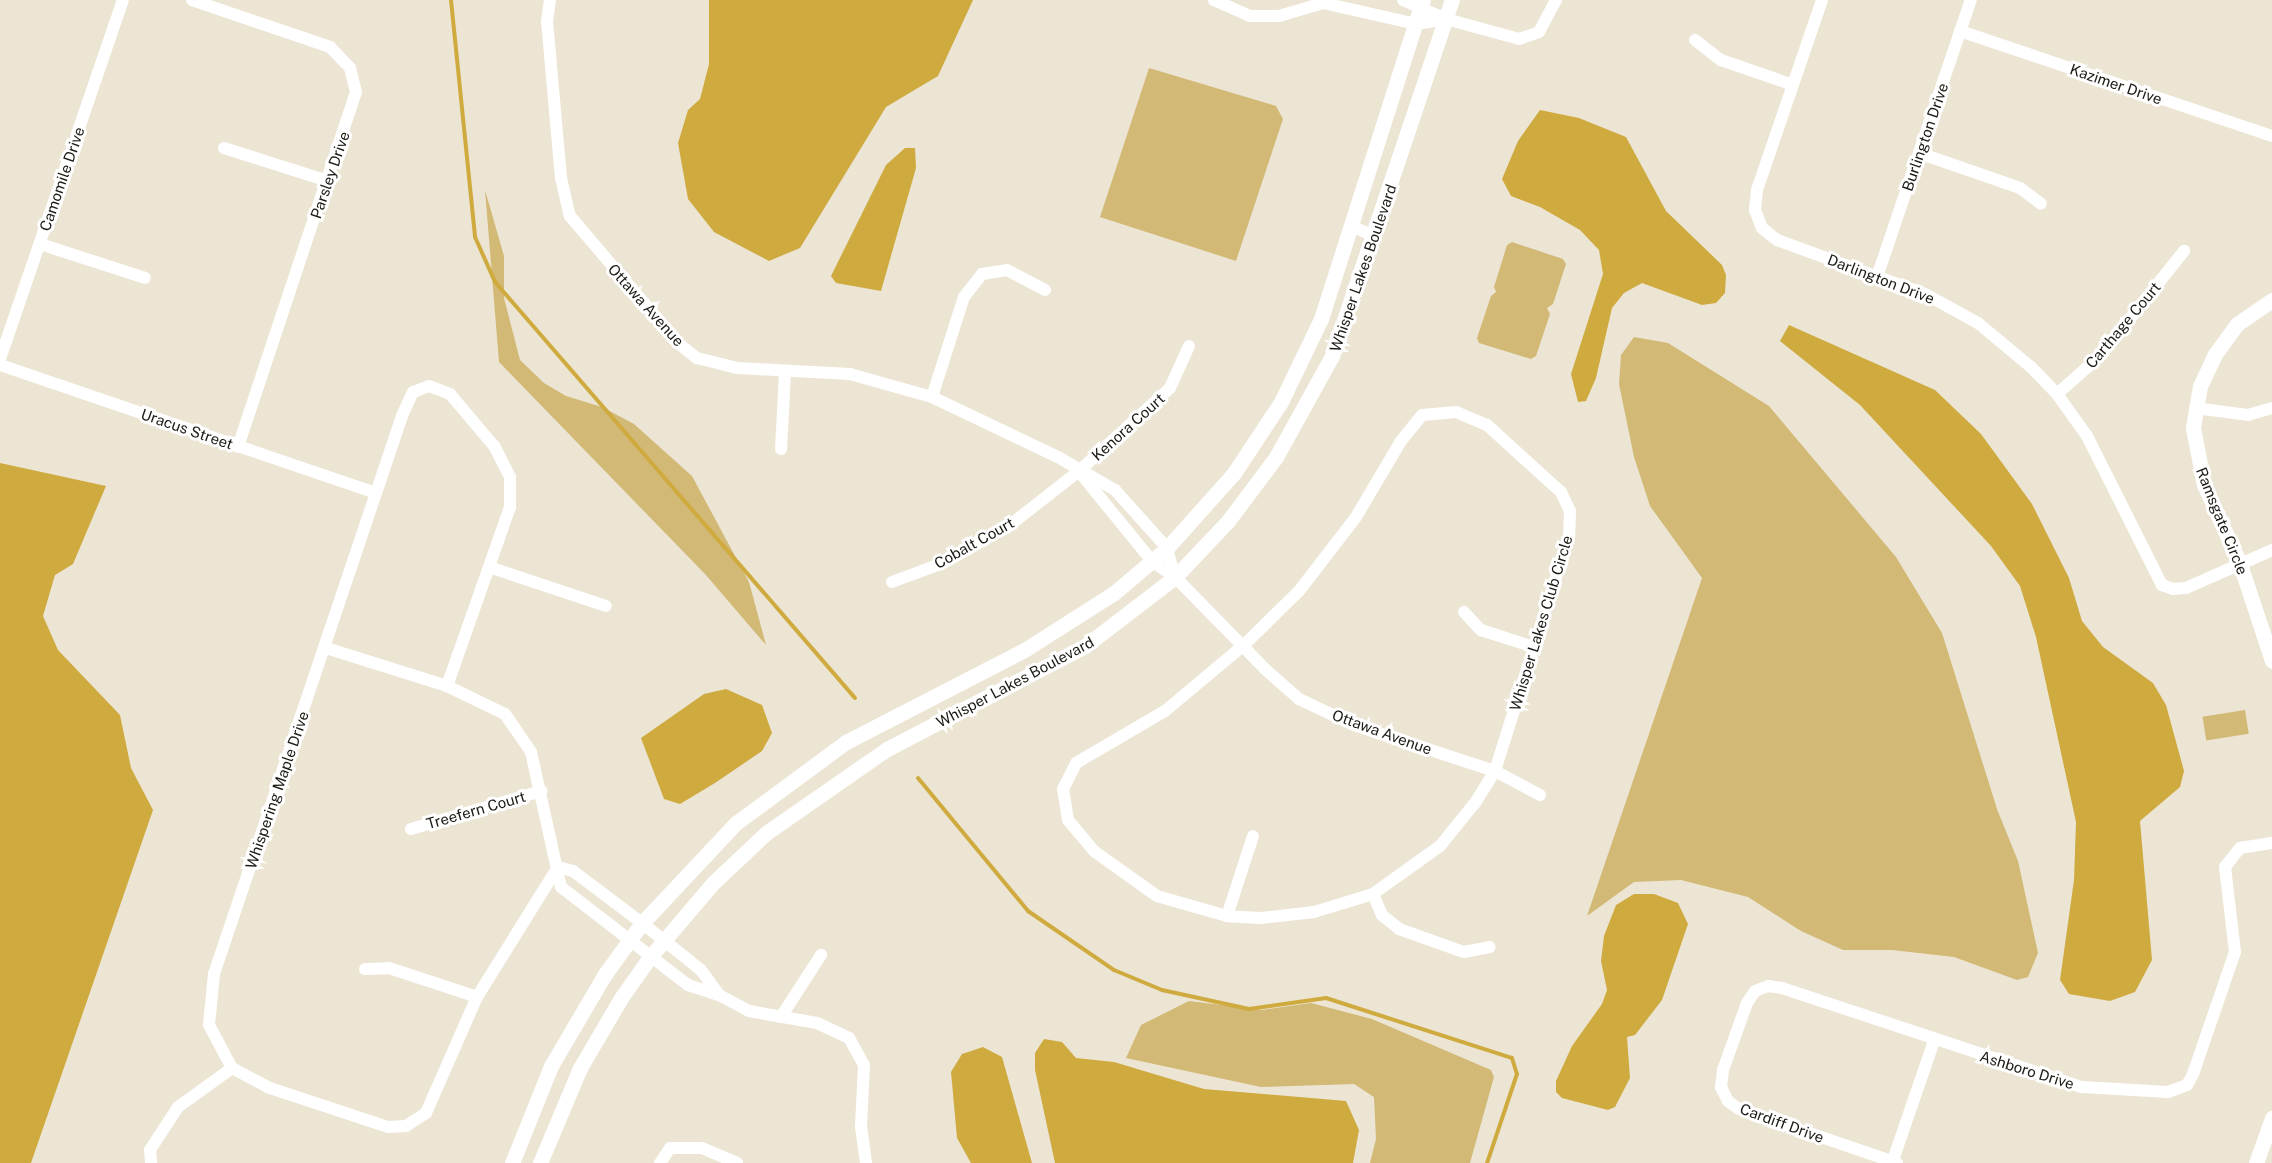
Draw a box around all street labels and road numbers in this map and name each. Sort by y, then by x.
street label: Kazimer Drive [2068,60,2164,108]
street label: Burlington Drive [1898,80,1952,194]
street label: Camomile Drive [36,125,88,233]
street label: Parsley Drive [307,129,353,221]
street label: Whisper Lakes Boulevard [1326,182,1400,354]
street label: Darlington Drive [1825,250,1937,308]
street label: Ottawa Avenue [604,260,688,350]
street label: Carthage Court [2082,278,2164,372]
street label: Kenora Court [1088,390,1168,464]
street label: Uracus Street [139,405,235,453]
street label: Ramsgate Circle [2192,465,2252,577]
street label: Cobalt Court [931,514,1017,572]
street label: Whisper Lakes Club Circle [1506,533,1576,713]
street label: Whisper Lakes Boulevard [933,633,1097,731]
street label: Ottawa Avenue [1330,706,1434,758]
street label: Whispering Maple Drive [242,709,312,871]
street label: Treefern Court [424,787,528,833]
street label: Ashboro Drive [1978,1047,2076,1093]
street label: Cardiff Drive [1738,1099,1826,1147]

